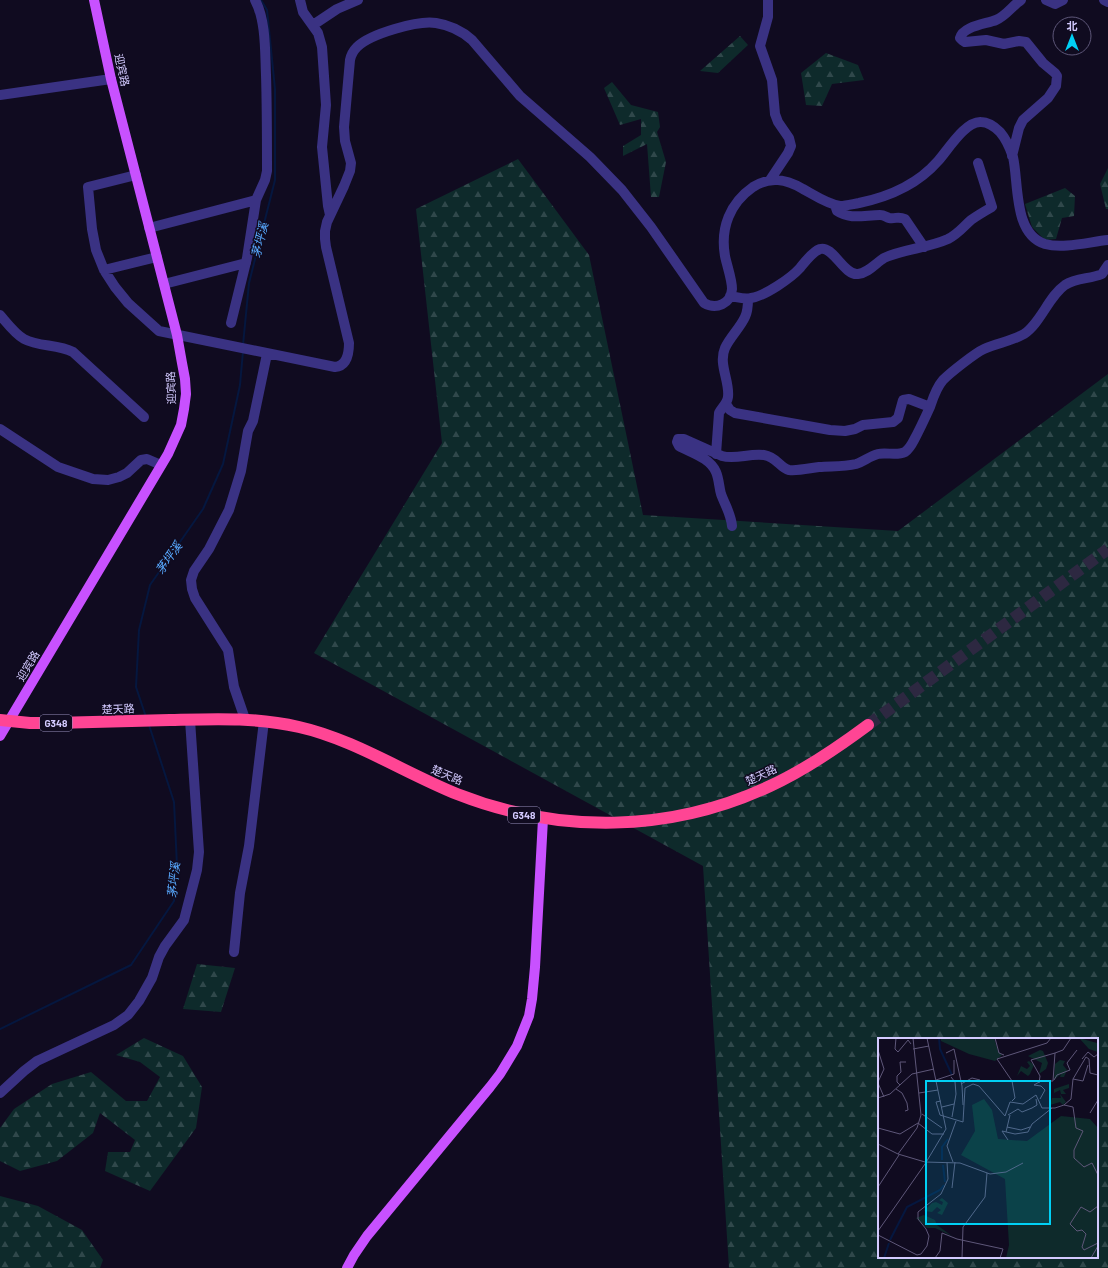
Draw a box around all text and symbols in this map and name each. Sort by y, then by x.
north arrow [1052,16,1092,56]
text: 北 [1067,19,1078,32]
street label: 迎宾路 [112,52,133,87]
water label: 茅坪溪 [248,219,271,259]
street label: 迎宾路 [163,371,178,405]
water label: 茅坪溪 [152,537,185,576]
street label: 迎宾路 [14,648,42,683]
street label: 楚天路 [101,701,135,716]
road number: G348 [40,715,72,731]
street label: 楚天路 [429,762,465,787]
street label: 楚天路 [743,762,778,787]
road number: G348 [508,807,540,823]
water label: 茅坪溪 [164,859,182,899]
inset map [878,1038,1098,1258]

